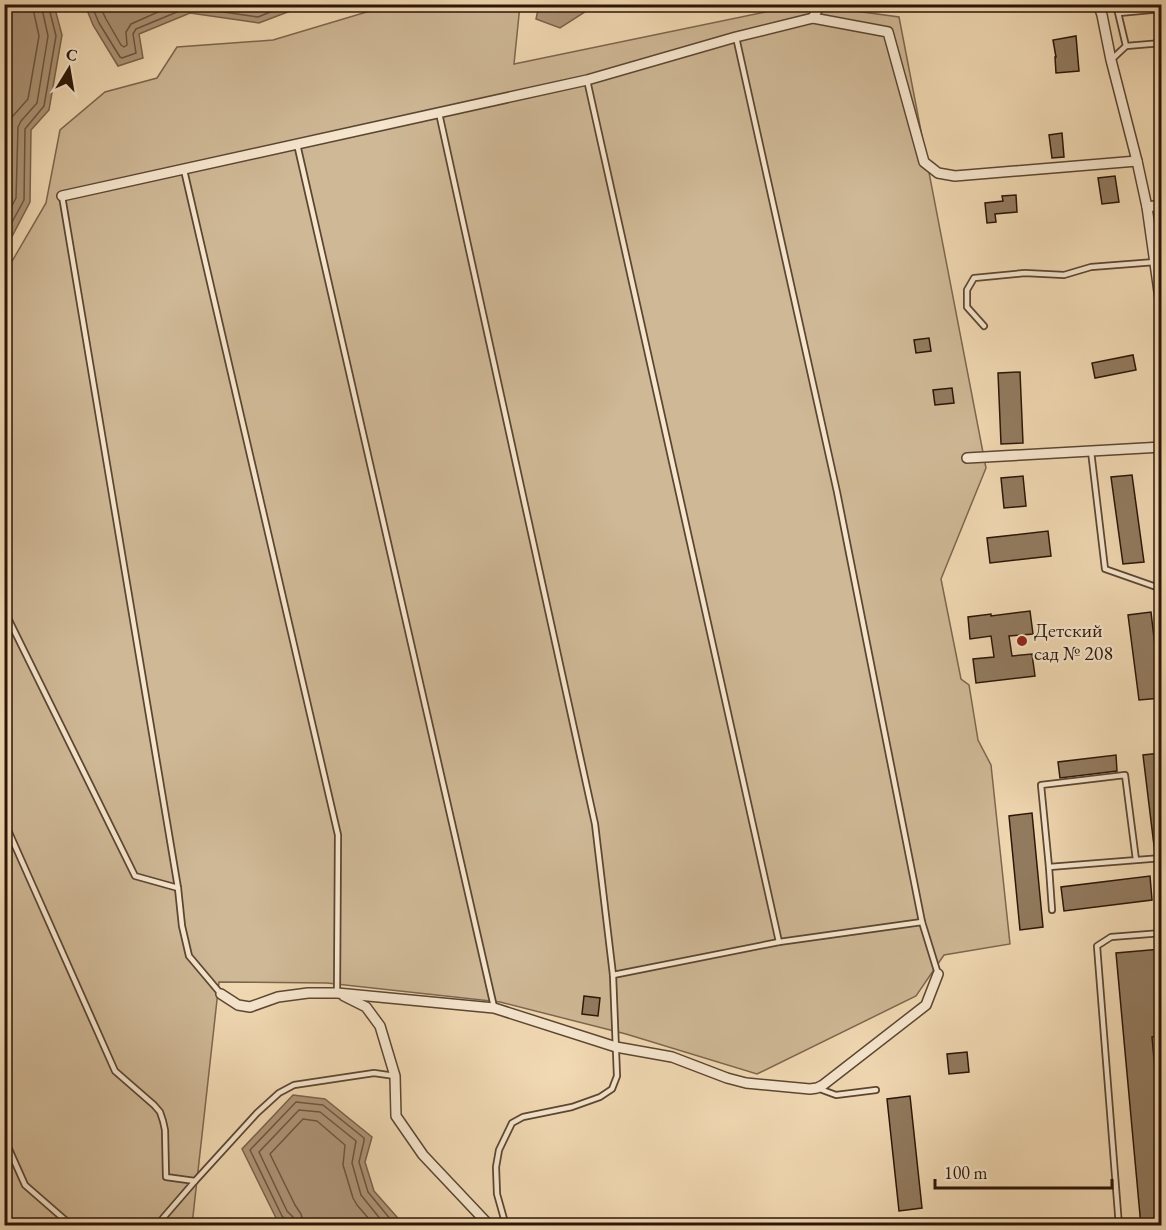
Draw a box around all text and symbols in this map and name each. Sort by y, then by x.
north arrow [39,39,99,99]
text: С [64,43,79,66]
place label: Детский сад № 208 [1034,617,1113,666]
marker: Детский сад № 208 [1015,634,1029,648]
scale bar [935,1152,1112,1190]
text: 100 m [944,1161,988,1184]

